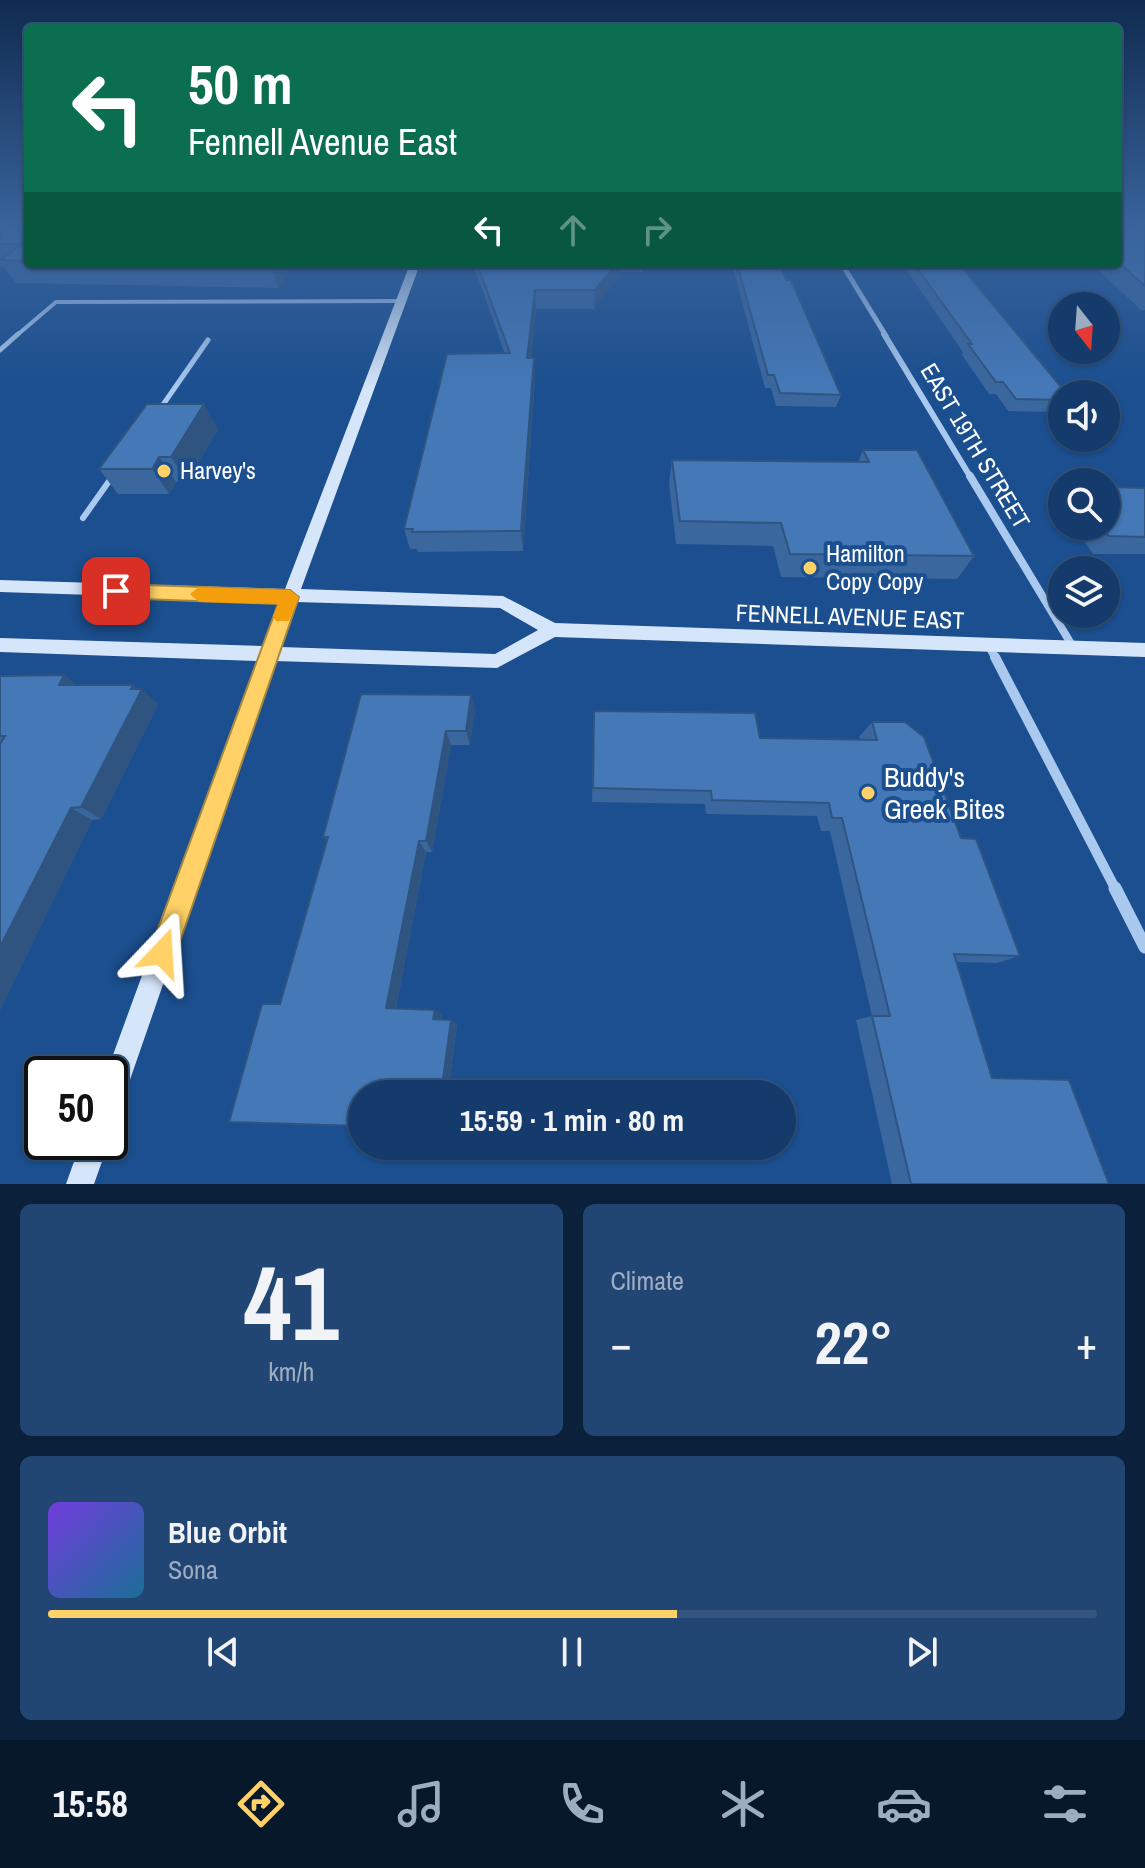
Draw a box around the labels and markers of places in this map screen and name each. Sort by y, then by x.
place label: Harvey's [180,454,256,486]
marker: Harvey's [155,462,173,480]
place label: Hamilton Copy Copy [826,537,924,597]
pin [82,557,150,625]
marker: Hamilton Copy Copy [801,559,819,577]
place label: Buddy's Greek Bites [884,758,1005,828]
marker: Buddy's Greek Bites [859,784,877,802]

